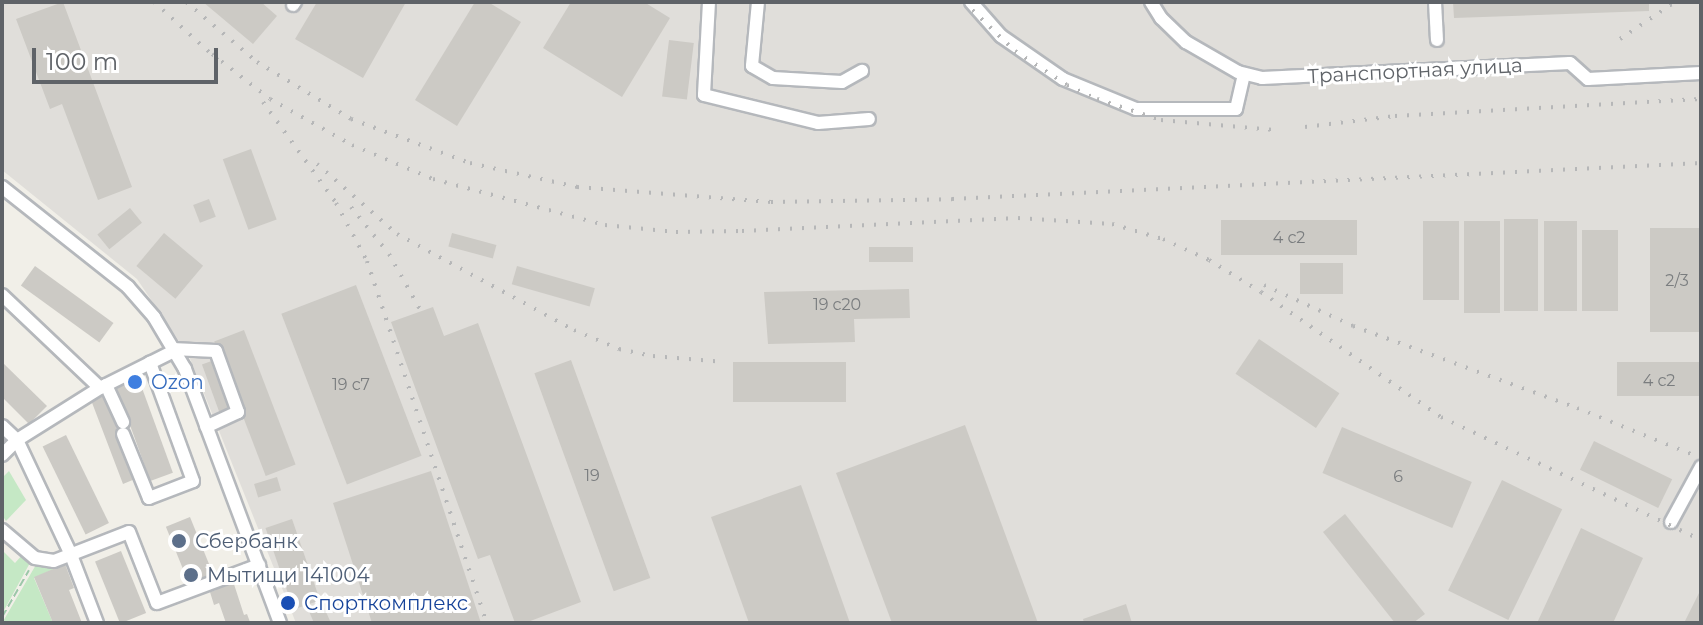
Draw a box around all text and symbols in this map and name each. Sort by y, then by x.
scale bar [36,32,222,82]
text: 100 m [46,47,118,76]
street label: Транспортная улица [1307,53,1523,89]
house number: 4 с2 [1273,228,1305,248]
house number: 2/3 [1665,271,1689,291]
house number: 19 с20 [813,295,861,315]
place label: Ozon [151,370,204,394]
house number: 4 с2 [1643,371,1675,391]
marker: Ozon [126,373,144,391]
house number: 19 с7 [332,375,370,395]
house number: 19 [584,466,600,486]
house number: 6 [1393,467,1403,487]
place label: Сбербанк [195,529,298,553]
marker: Сбербанк [170,532,188,550]
place label: Мытищи 141004 [207,563,370,587]
marker: Мытищи 141004 [182,566,200,584]
place label: Спорткомплекс [304,591,468,615]
marker: Спорткомплекс [279,594,297,612]

